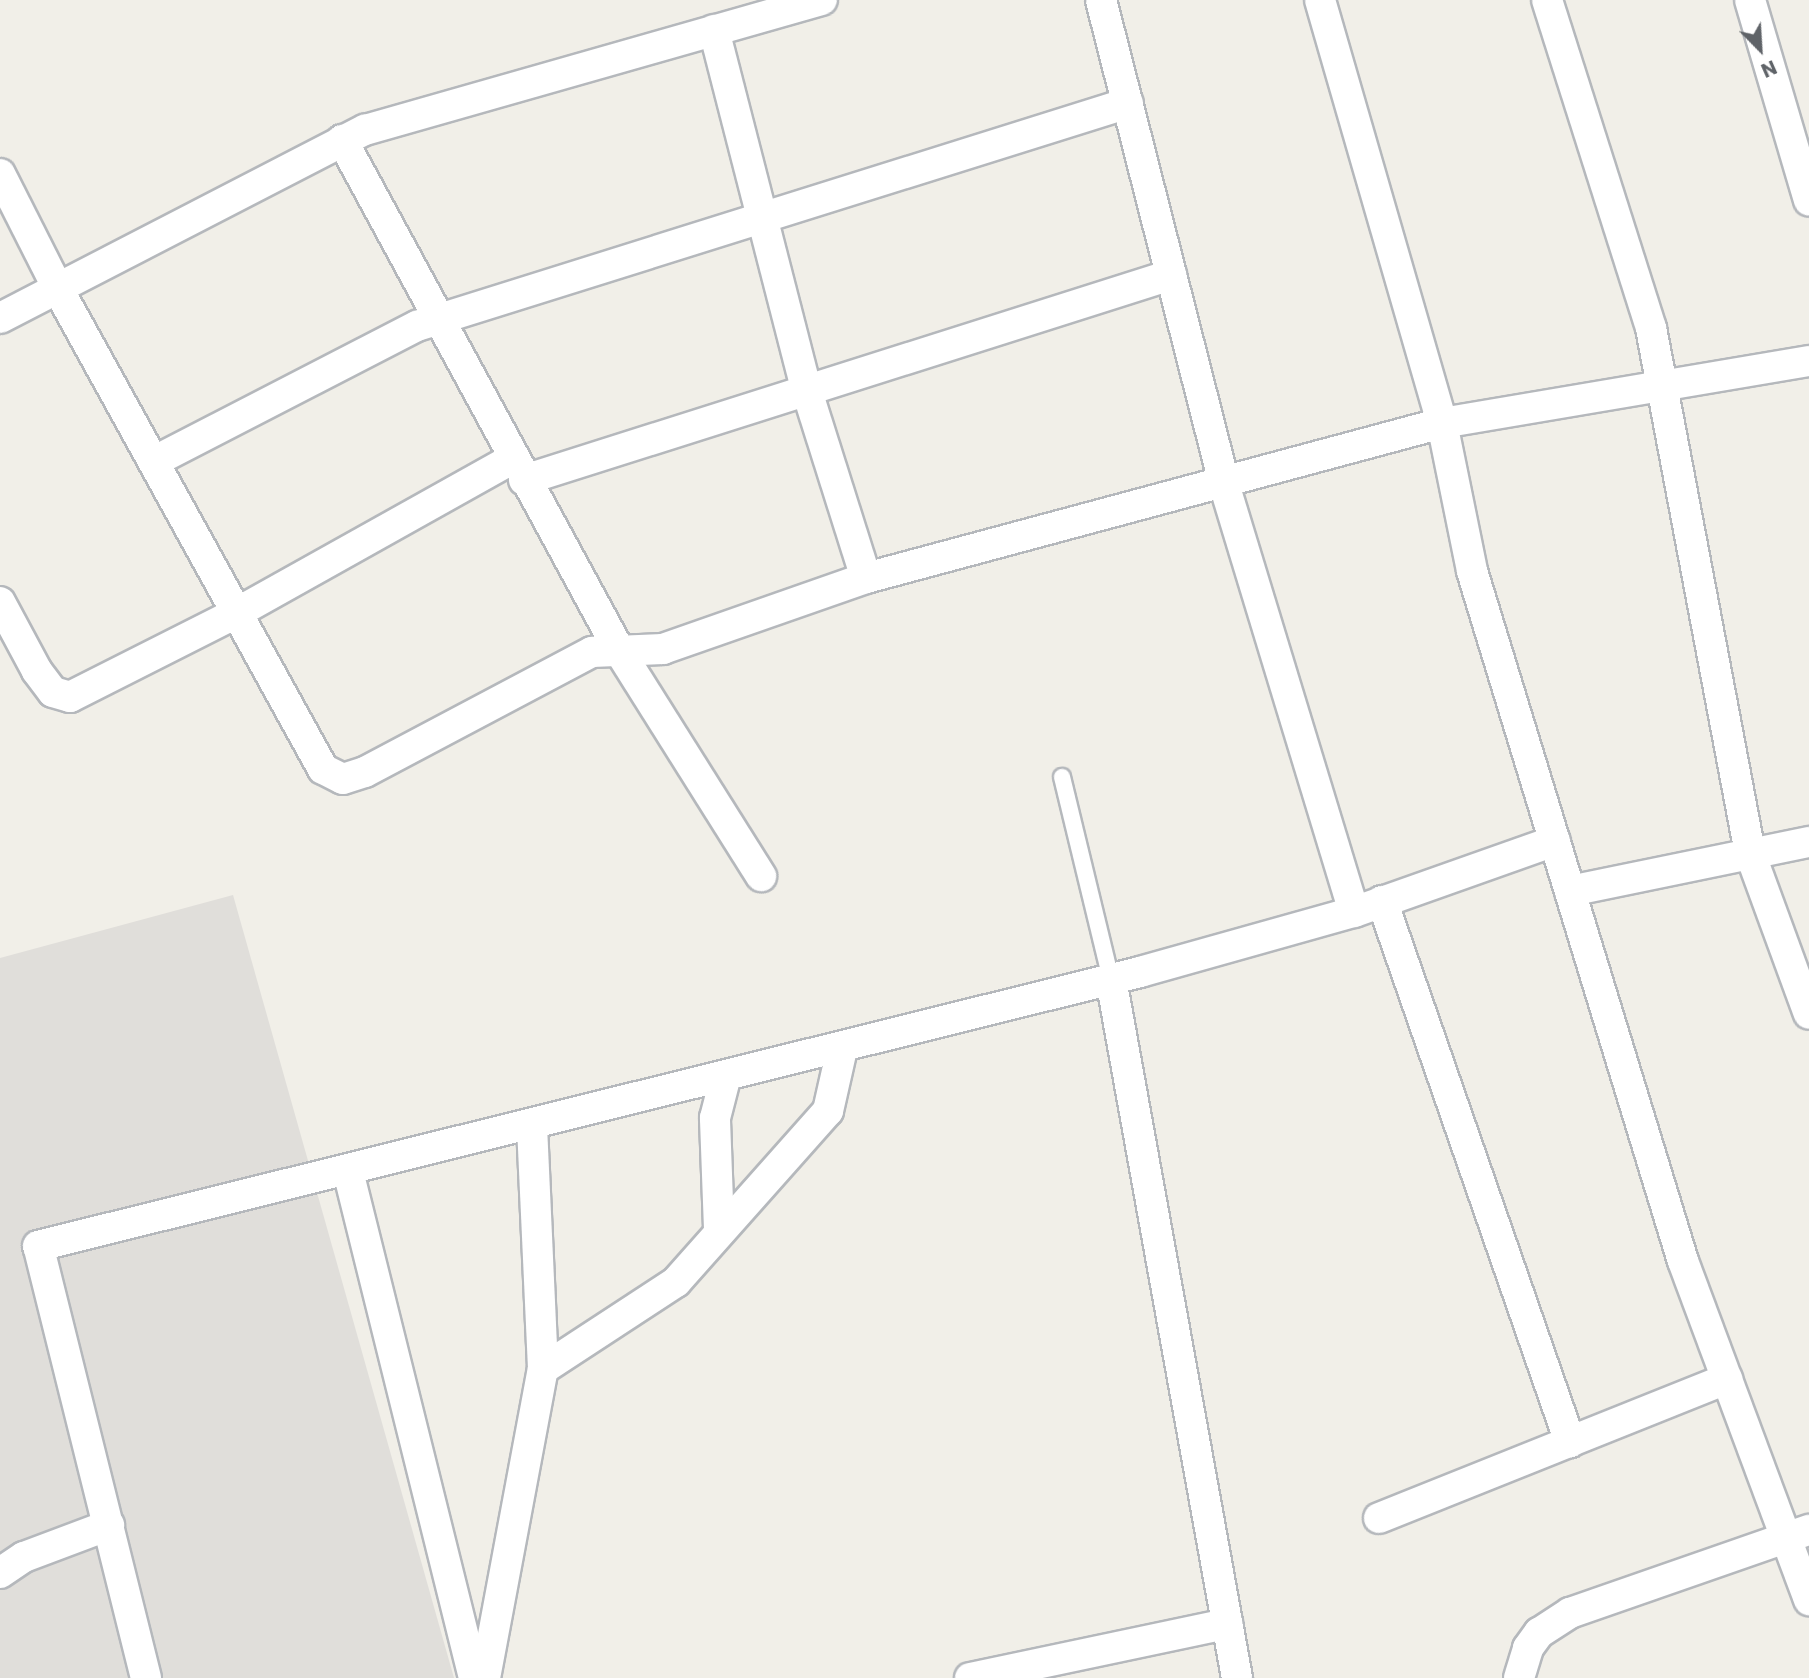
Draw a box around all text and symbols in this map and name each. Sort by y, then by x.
north arrow [1725,14,1795,84]
text: N [1757,53,1781,84]

